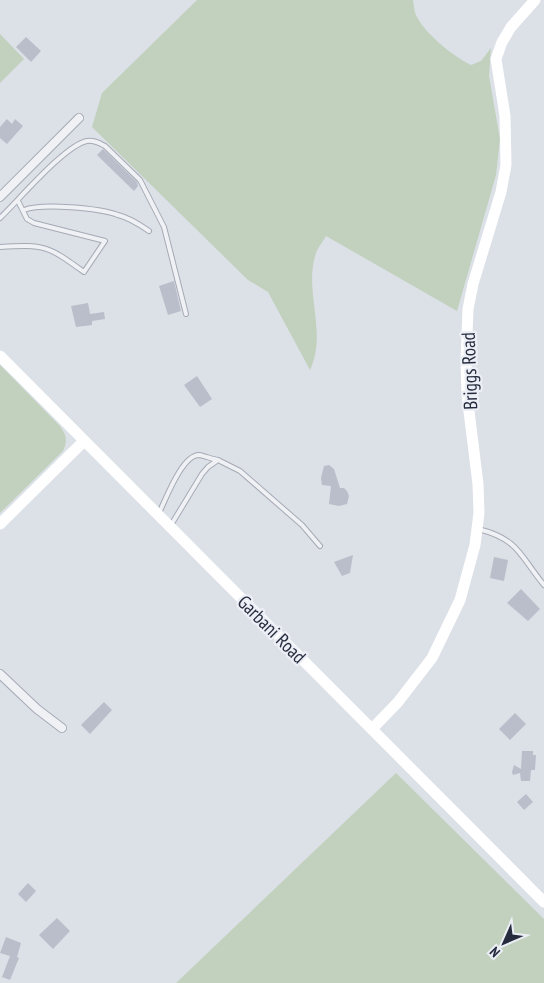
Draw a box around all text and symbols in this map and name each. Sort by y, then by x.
street label: Briggs Road [456,332,482,410]
street label: Garbani Road [233,590,311,668]
north arrow [479,918,529,968]
text: N [486,943,504,961]

